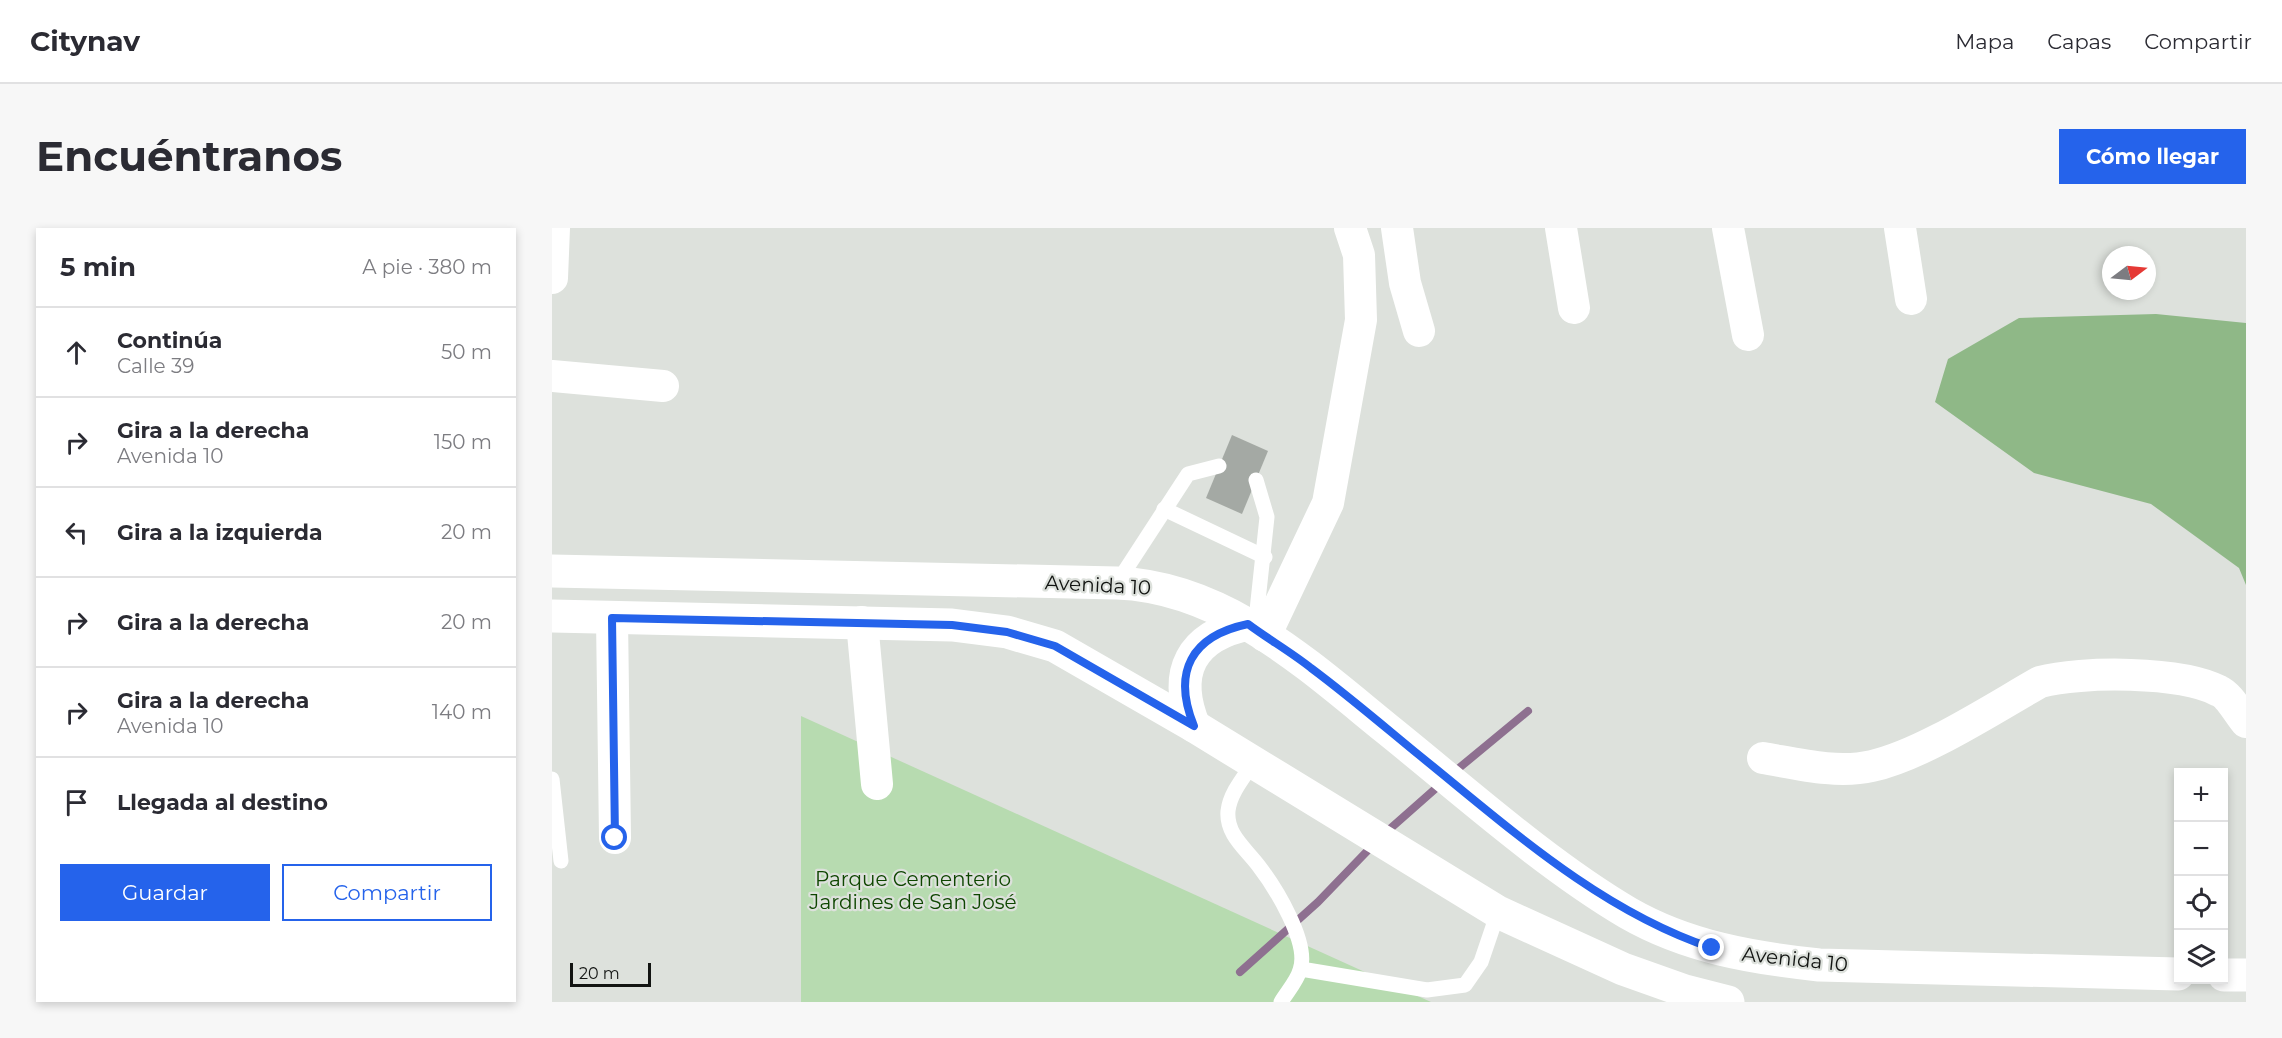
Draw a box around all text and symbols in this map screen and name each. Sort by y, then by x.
text: Citynav [30,24,140,58]
text: Mapa [1955,29,2014,54]
text: Capas [2047,29,2111,54]
text: Compartir [2144,29,2252,54]
button: Cómo llegar [2059,129,2246,184]
text: Encuéntranos [36,130,342,182]
north arrow [2102,246,2156,300]
text: 5 min [60,251,136,283]
text: A pie · 380 m [362,255,492,279]
text: Continúa [117,327,222,354]
icon: ahead [60,336,93,369]
text: 50 m [441,340,492,364]
text: Calle 39 [117,354,194,378]
text: Gira a la derecha [117,417,309,444]
icon: right [60,426,93,459]
text: 150 m [434,430,492,454]
text: Avenida 10 [117,444,223,468]
icon: left [60,516,93,549]
text: Gira a la izquierda [117,519,323,546]
text: 20 m [441,520,492,544]
street label: Avenida 10 [1044,570,1152,600]
icon: right [60,606,93,639]
text: Gira a la derecha [117,609,309,636]
text: 20 m [441,610,492,634]
text: Gira a la derecha [117,687,309,714]
icon: right [60,696,93,729]
text: 140 m [432,700,492,724]
text: Avenida 10 [117,714,223,738]
map controls [2174,768,2228,984]
button: + [2174,768,2228,822]
icon: arrive [60,786,93,819]
text: Llegada al destino [117,789,328,816]
button: − [2174,822,2228,876]
route start [601,824,627,850]
button: Guardar [60,864,270,921]
button: Compartir [282,864,492,921]
park label: Parque Cementerio Jardines de San José [808,867,1017,914]
button: locate [2174,876,2228,930]
button: layers [2174,930,2228,984]
route end [1698,934,1724,960]
street label: Avenida 10 [1741,942,1849,976]
scale bar [570,960,651,988]
text: 20 m [579,964,620,983]

